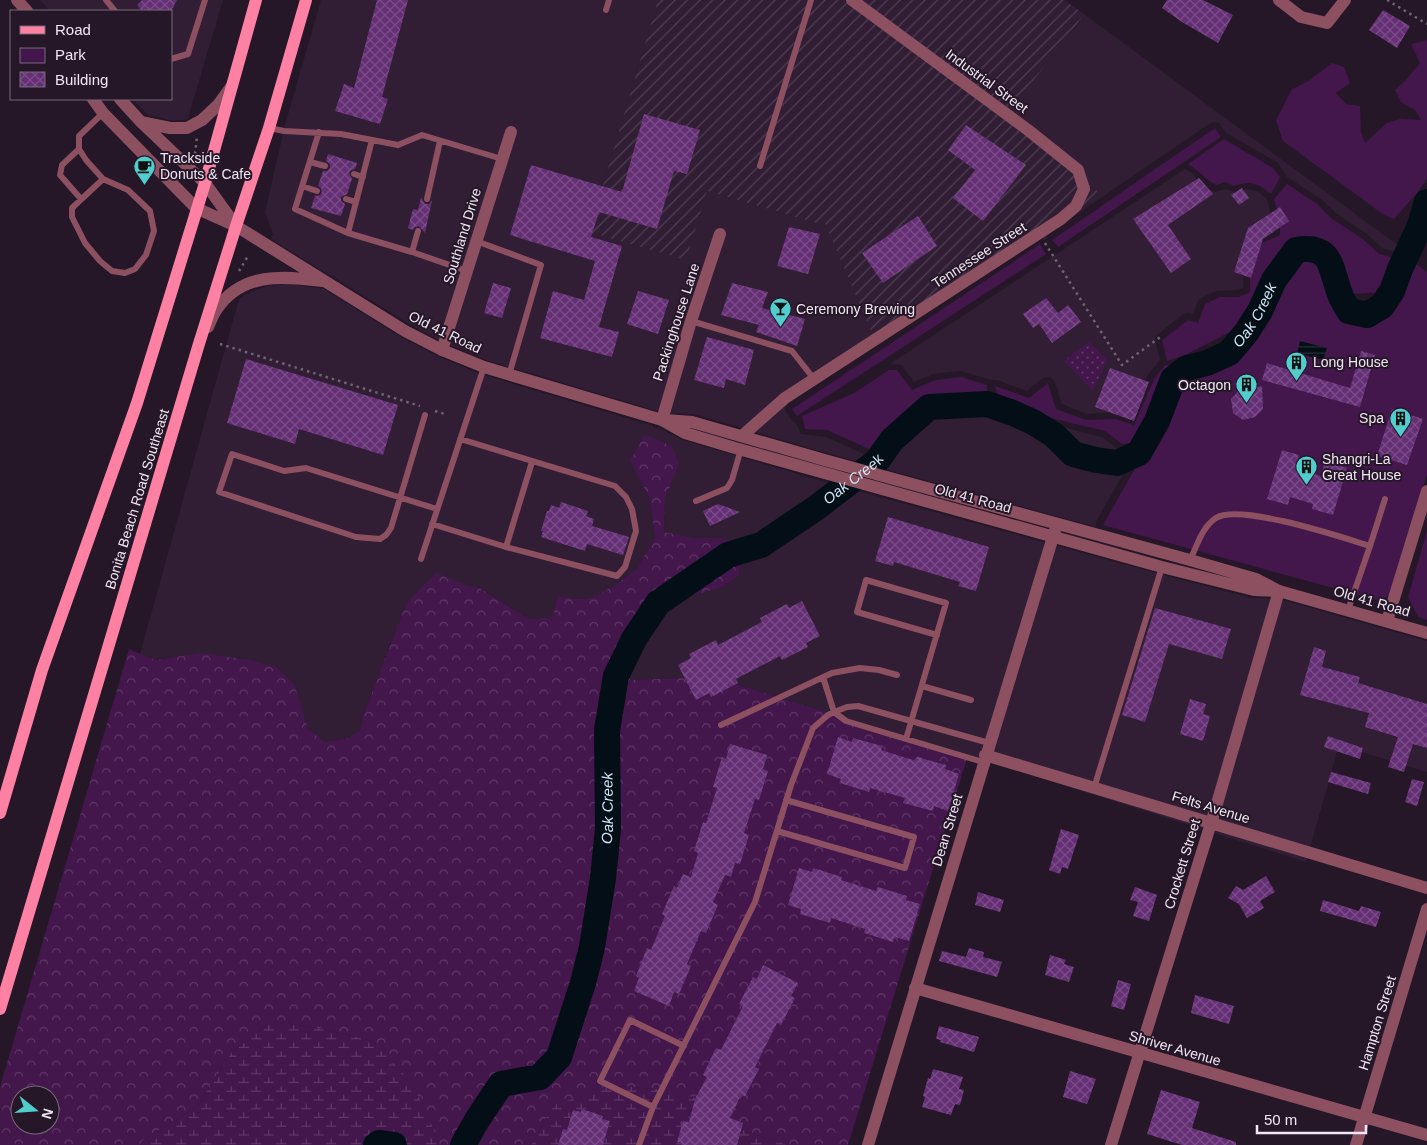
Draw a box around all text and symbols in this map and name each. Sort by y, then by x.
legend [10,10,172,100]
text: Road [55,21,91,38]
text: Park [55,46,86,63]
street label: Industrial Street [943,46,1031,116]
text: Building [55,71,108,88]
place label: Trackside Donuts & Cafe [160,150,251,182]
cafe icon: Trackside Donuts & Cafe [132,154,156,185]
street label: Southland Drive [440,186,484,286]
street label: Tennessee Street [929,219,1029,291]
street label: Packinghouse Lane [649,261,703,383]
water label: Oak Creek [1229,279,1280,350]
bar icon: Ceremony Brewing [768,297,792,328]
place label: Ceremony Brewing [796,301,915,317]
street label: Old 41 Road [406,308,484,356]
building icon: Long House [1285,350,1309,381]
place label: Long House [1313,354,1389,370]
building icon: Octagon [1235,373,1259,404]
place label: Octagon [1178,377,1231,393]
building icon: Spa [1388,406,1412,437]
street label: Bonita Beach Road Southeast [102,407,172,591]
place label: Spa [1359,410,1384,426]
water label: Oak Creek [819,450,888,508]
place label: Shangri-La Great House [1322,451,1402,483]
building icon: Shangri-La Great House [1294,455,1318,486]
street label: Old 41 Road [933,480,1013,516]
street label: Old 41 Road [1332,582,1412,620]
water label: Oak Creek [598,771,616,845]
street label: Felts Avenue [1170,788,1252,827]
street label: Dean Street [928,792,966,868]
street label: Crockett Street [1161,817,1203,911]
street label: Hampton Street [1355,974,1399,1072]
street label: Shriver Avenue [1127,1027,1223,1069]
north arrow [10,1085,60,1135]
scale bar [1257,1102,1366,1134]
text: N [38,1107,57,1121]
text: 50 m [1264,1111,1297,1128]

